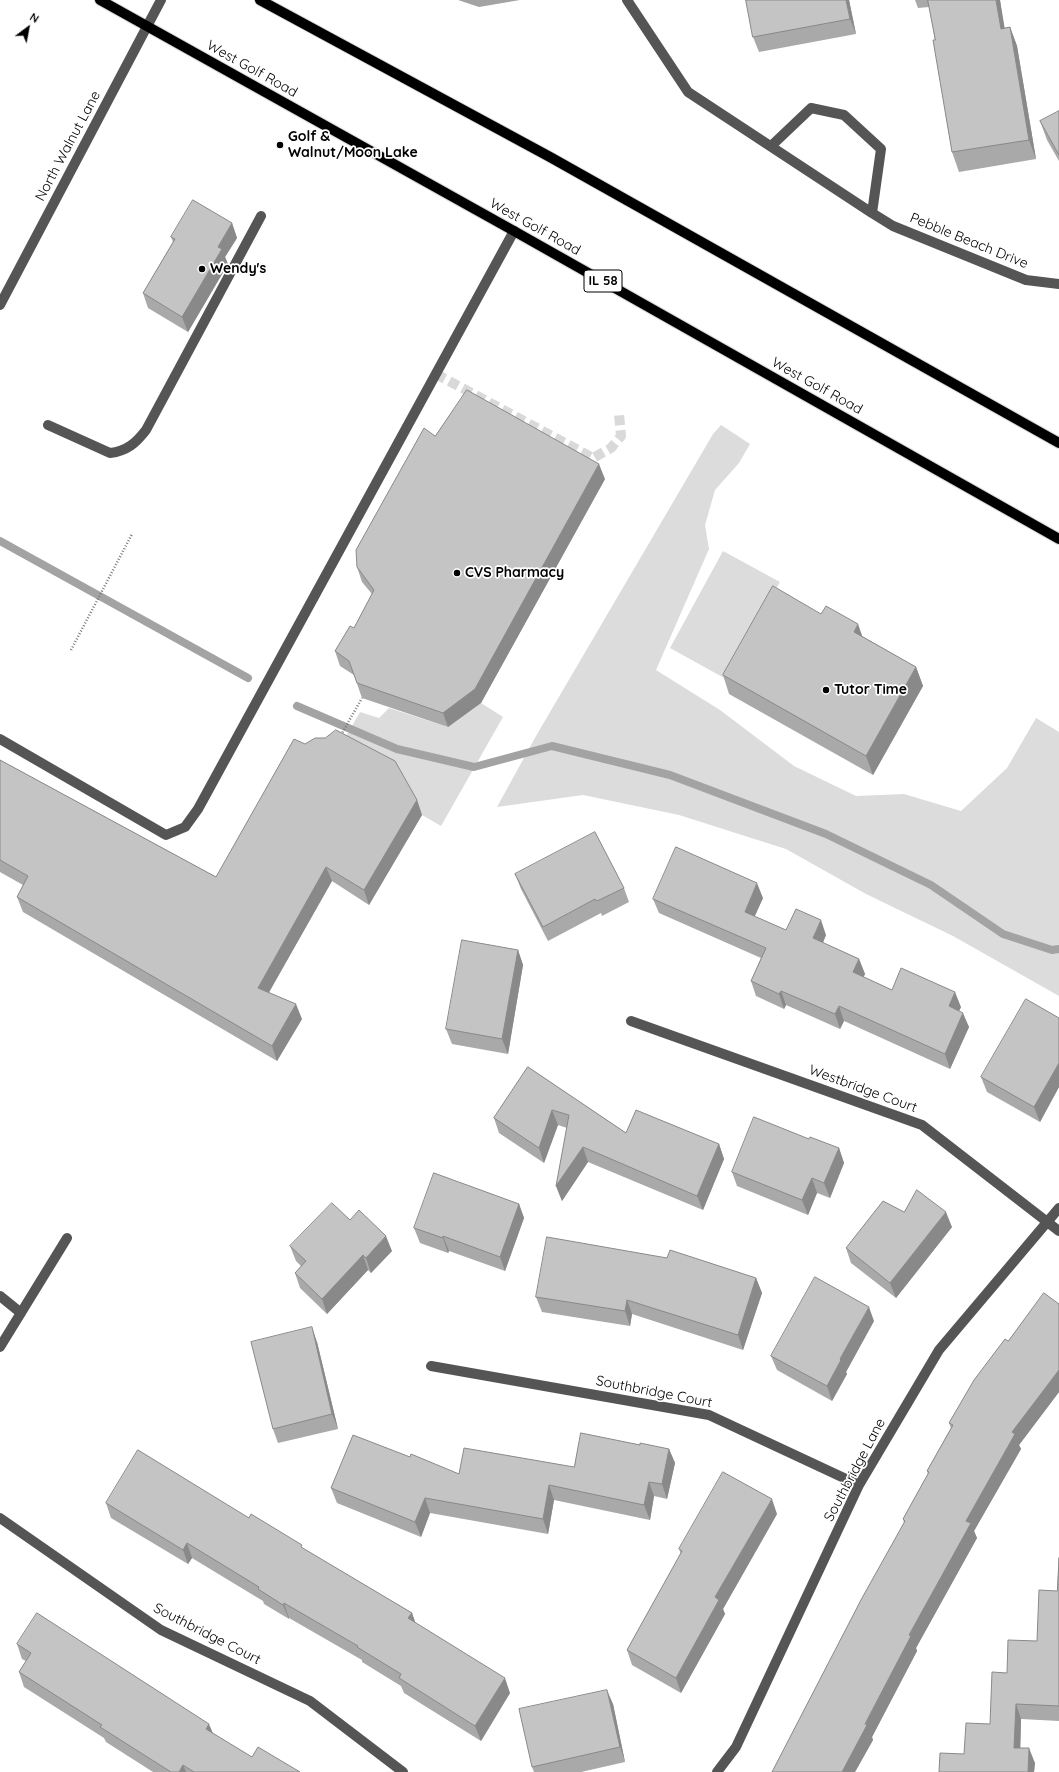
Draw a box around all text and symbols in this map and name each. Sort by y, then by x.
north arrow [8,8,48,48]
text: N [27,10,42,26]
street label: West Golf Road [204,37,300,101]
street label: North Walnut Lane [32,88,104,204]
place label: Golf & Walnut/Moon Lake [288,129,418,162]
marker: Golf & Walnut/Moon Lake [275,140,285,150]
street label: West Golf Road [487,195,583,259]
street label: Pebble Beach Drive [907,210,1031,272]
place label: Wendy's [210,261,266,277]
marker: Wendy's [197,264,207,274]
road number: IL 58 [584,270,622,292]
street label: West Golf Road [769,354,865,418]
place label: CVS Pharmacy [465,565,564,581]
marker: CVS Pharmacy [452,568,462,578]
place label: Tutor Time [834,682,907,698]
marker: Tutor Time [821,685,831,695]
street label: Westbridge Court [807,1062,919,1116]
street label: Southbridge Court [594,1372,714,1412]
street label: Southbridge Lane [821,1416,889,1524]
street label: Southbridge Court [151,1600,263,1668]

